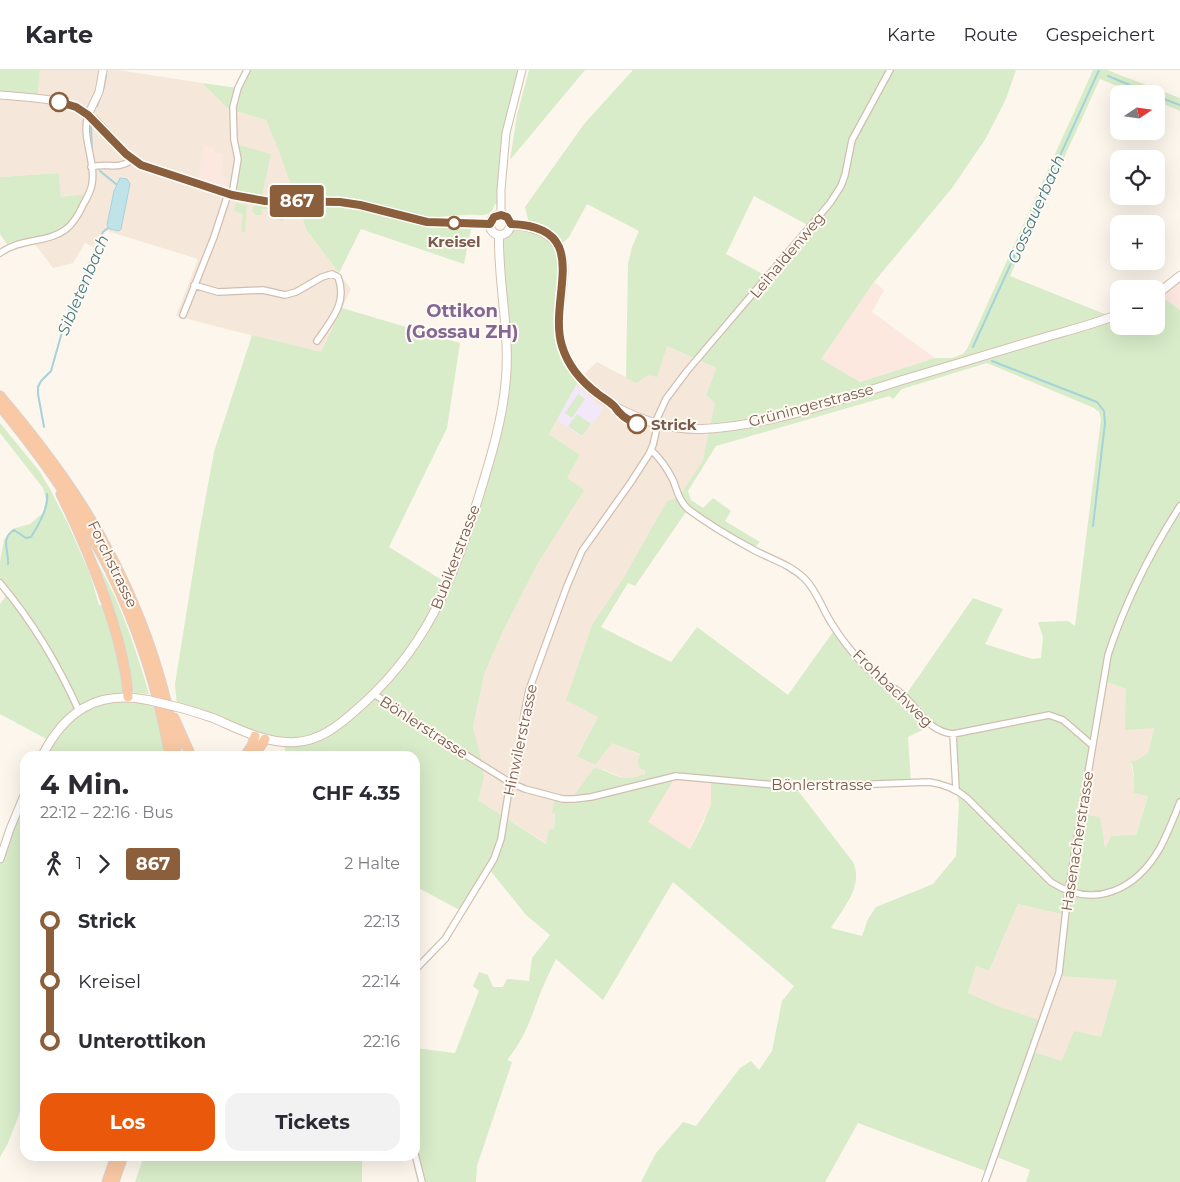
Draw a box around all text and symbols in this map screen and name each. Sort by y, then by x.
text: Karte [25,20,93,49]
text: Karte [887,24,935,46]
text: Route [963,24,1018,46]
text: Gespeichert [1046,24,1155,46]
north arrow [1110,85,1165,140]
map controls [1110,85,1165,335]
unlabelled marker [49,92,69,112]
button: locate [1110,150,1165,205]
water label: Gossauerbach [1004,152,1068,266]
line badge: 867 [268,185,326,217]
text: 867 [280,190,314,212]
street label: Leihaldenweg [746,208,828,302]
button: + [1110,215,1165,270]
marker: Kreisel [447,216,461,230]
water label: Sibletenbach [53,232,113,338]
place label: Kreisel [427,232,481,251]
button: − [1110,280,1165,335]
district label: Ottikon (Gossau ZH) [406,300,518,343]
street label: Grüningerstrasse [746,379,876,431]
marker: Strick [627,414,647,434]
place label: Strick [651,415,697,434]
street label: Bubikerstrasse [426,502,484,612]
street label: Forchstrasse [84,517,142,611]
street label: Frohbachweg [849,645,937,731]
street label: Hinwilerstrasse [499,682,541,798]
street label: Bönlerstrasse [376,691,472,763]
text: 4 Min. [40,767,129,801]
street label: Hasenacherstrasse [1057,770,1097,912]
street label: Bönlerstrasse [771,775,873,794]
text: CHF 4.35 [312,782,400,805]
text: 22:12 – 22:16 · Bus [40,803,173,822]
icon: walk [40,850,68,878]
icon: forward [90,850,118,878]
text: 867 [136,853,170,875]
text: 1 [76,854,82,873]
text: 2 Halte [344,854,400,873]
text: Strick [78,910,136,933]
text: 22:13 [364,912,400,931]
text: Kreisel [78,970,141,993]
text: 22:14 [362,972,400,991]
text: Unterottikon [78,1030,206,1053]
text: 22:16 [363,1032,400,1051]
button: Los [40,1093,215,1151]
button: Tickets [225,1093,400,1151]

